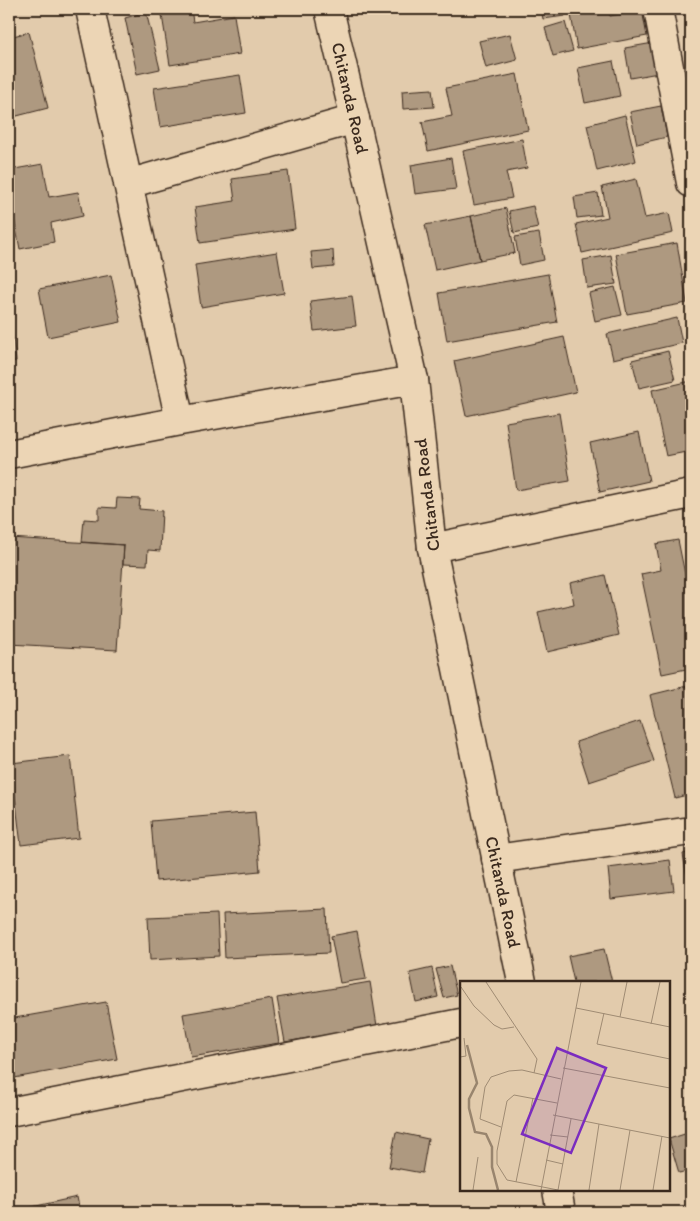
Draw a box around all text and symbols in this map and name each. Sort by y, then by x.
street label: Chitanda Road [327,40,374,156]
street label: Chitanda Road [409,437,445,553]
street label: Chitanda Road [480,834,526,950]
inset map [460,981,670,1191]

